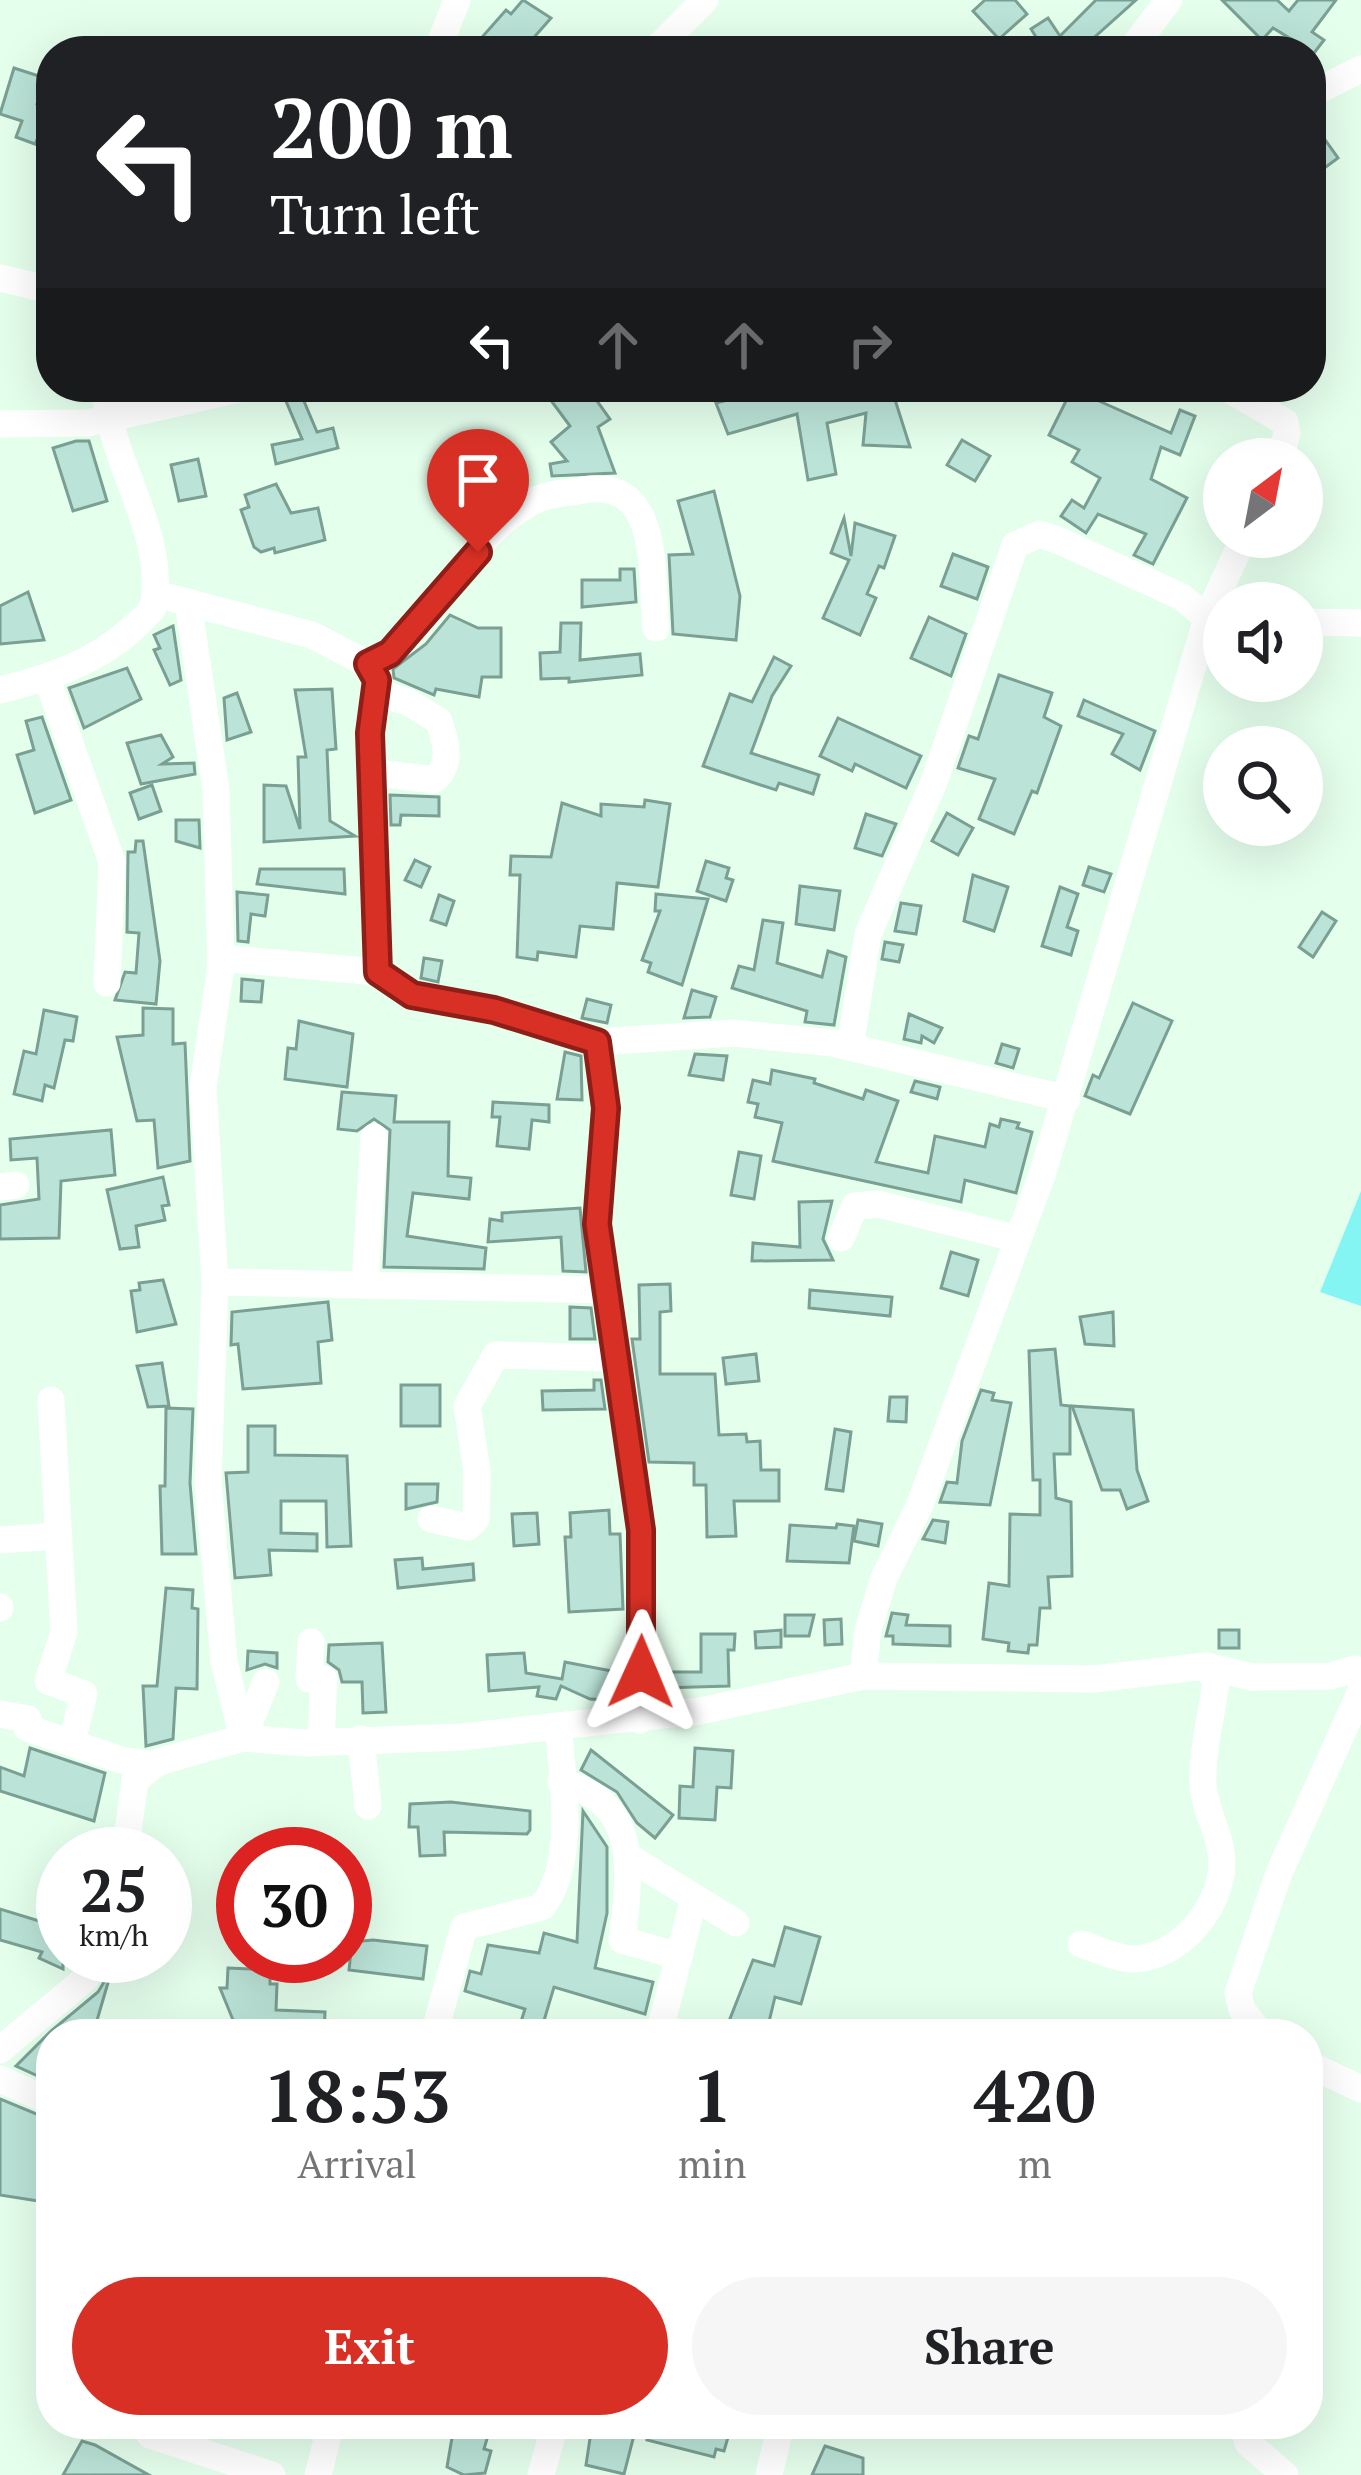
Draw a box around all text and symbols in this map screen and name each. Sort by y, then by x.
text: 200 m [270,71,513,182]
icon: left [72,84,228,240]
text: Turn left [270,178,480,249]
icon: left [459,312,525,378]
icon: ahead [585,312,651,378]
icon: ahead [711,312,777,378]
icon: right [837,312,903,378]
pin [427,429,529,552]
north arrow [1203,438,1323,558]
map controls [1203,438,1323,846]
icon: arrive [445,447,511,513]
button: sound [1203,582,1323,702]
button: search [1203,726,1323,846]
position arrow [578,1609,704,1735]
speed limit sign: 30 [216,1827,372,1983]
text: 25 [80,1850,148,1929]
text: km/h [79,1915,149,1955]
text: 18:53 [263,2047,451,2143]
text: 1 [692,2047,733,2143]
text: 420 [974,2047,1096,2143]
text: Arrival [297,2137,417,2189]
text: min [678,2137,746,2189]
text: m [1018,2137,1052,2189]
button: Exit [72,2277,668,2415]
button: Share [692,2277,1287,2415]

